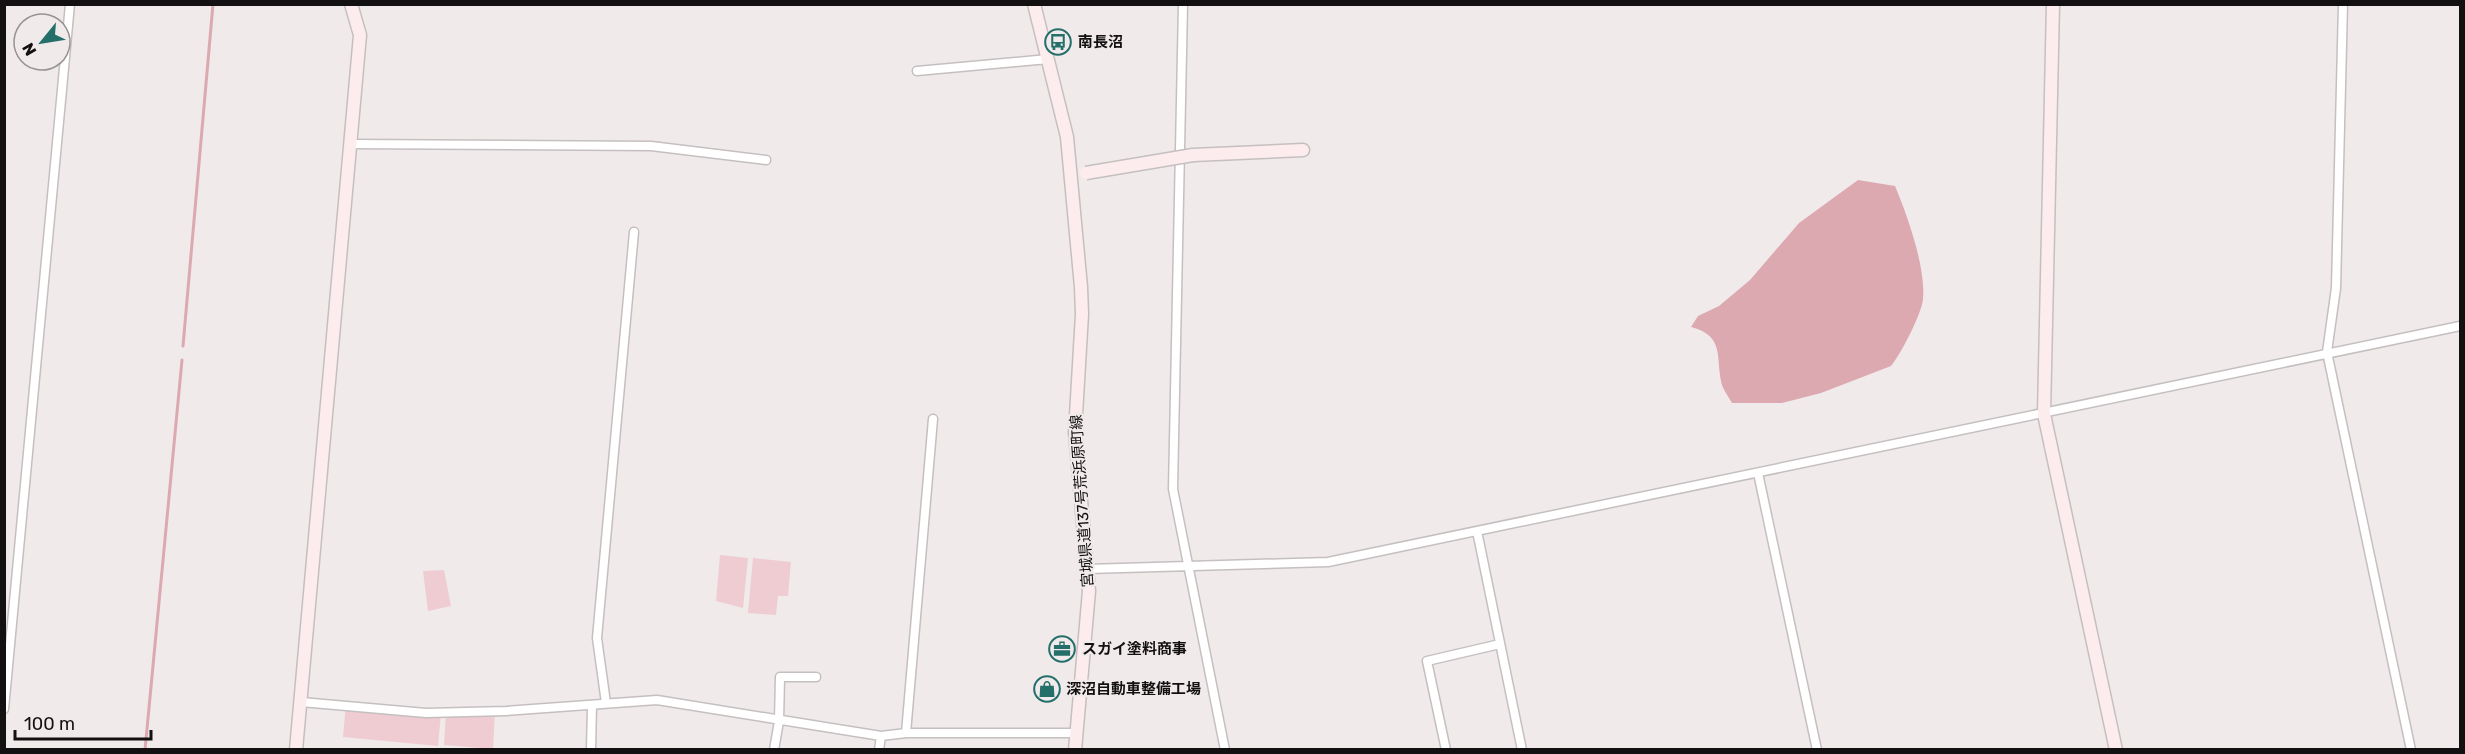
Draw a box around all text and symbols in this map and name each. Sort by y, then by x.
north arrow [12,12,72,72]
bus stop icon: 南長沼 [1043,27,1073,57]
place label: 南長沼 [1078,33,1123,51]
text: N [18,40,41,59]
street label: 宮城県道137号荒浜原町線 [1067,414,1097,588]
office icon: スガイ塗料商事 [1047,634,1077,664]
place label: スガイ塗料商事 [1082,640,1187,658]
shop icon: 深沼自動車整備工場 [1032,674,1062,704]
place label: 深沼自動車整備工場 [1066,680,1201,698]
scale bar [15,703,152,741]
text: 100 m [24,713,75,735]

